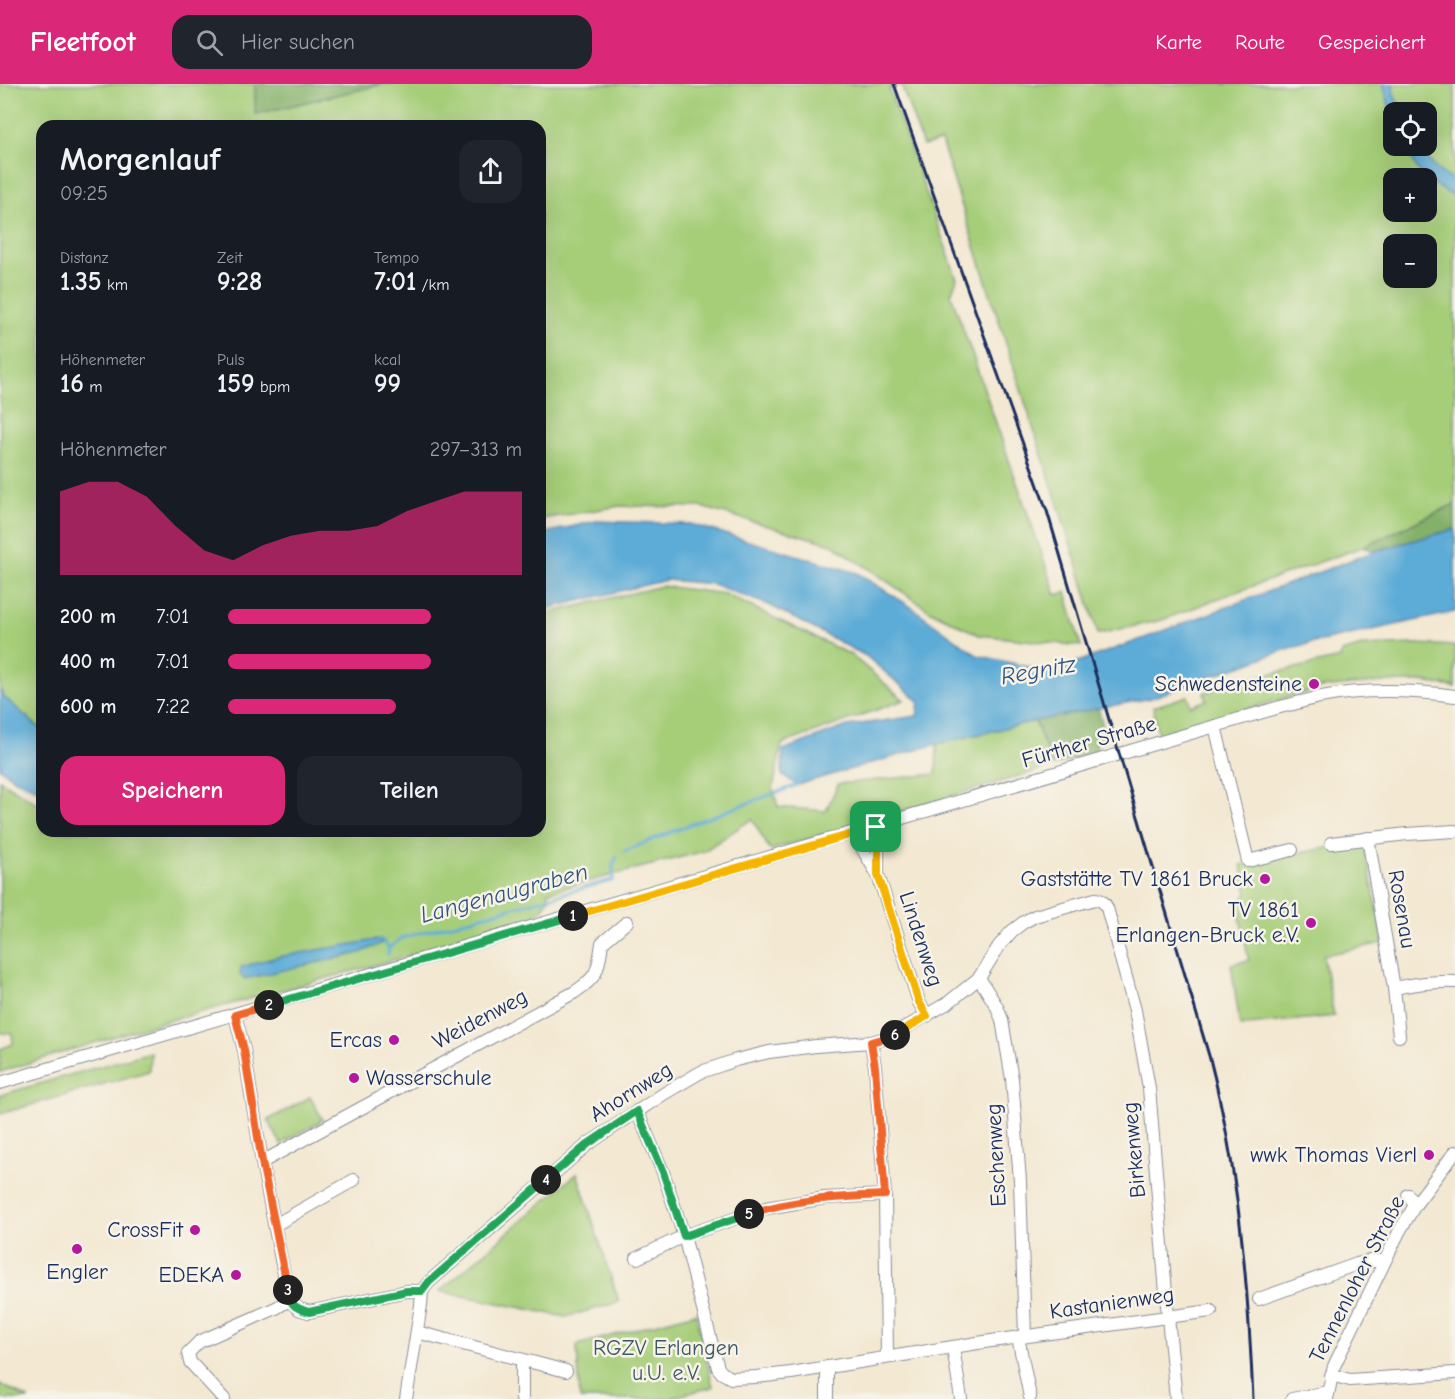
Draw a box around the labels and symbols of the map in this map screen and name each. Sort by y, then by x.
water label: Regnitz [999,650,1078,690]
place label: Schwedensteine [1155,671,1302,697]
marker: Schwedensteine [1307,677,1321,691]
street label: Fürther Straße [1019,710,1159,774]
pin [850,801,901,852]
water label: Langenaugraben [417,857,591,929]
place label: Gaststätte TV 1861 Bruck [1020,866,1253,892]
street label: Rosenau [1382,868,1422,950]
marker: Gaststätte TV 1861 Bruck [1258,872,1272,886]
street label: Lindenweg [893,888,949,990]
place label: TV 1861 Erlangen-Bruck e.V. [1115,897,1299,948]
pin: 1 [558,901,588,931]
marker: TV 1861 Erlangen-Bruck e.V. [1304,916,1318,930]
street label: Weidenweg [428,983,532,1055]
pin: 2 [254,990,284,1020]
pin: 6 [880,1020,910,1050]
place label: Ercas [330,1027,382,1053]
marker: Ercas [387,1033,401,1047]
street label: Ahornweg [585,1056,677,1128]
place label: Wasserschule [366,1065,492,1091]
marker: Wasserschule [347,1071,361,1085]
street label: Birkenweg [1117,1101,1151,1199]
street label: Eschenweg [980,1103,1012,1207]
place label: wwk Thomas Vierl [1250,1142,1417,1168]
marker: wwk Thomas Vierl [1422,1148,1436,1162]
pin: 4 [531,1165,561,1195]
street label: Tennenloher Straße [1304,1191,1410,1367]
pin: 5 [734,1199,764,1229]
place label: CrossFit [107,1217,184,1243]
marker: CrossFit [188,1223,202,1237]
marker: Engler [70,1242,84,1256]
place label: Engler [46,1259,108,1285]
place label: EDEKA [159,1262,224,1288]
marker: EDEKA [229,1268,243,1282]
pin: 3 [273,1275,303,1305]
street label: Kastanienweg [1048,1281,1176,1325]
park label: RGZV Erlangen u.U. e.V. [593,1335,739,1386]

